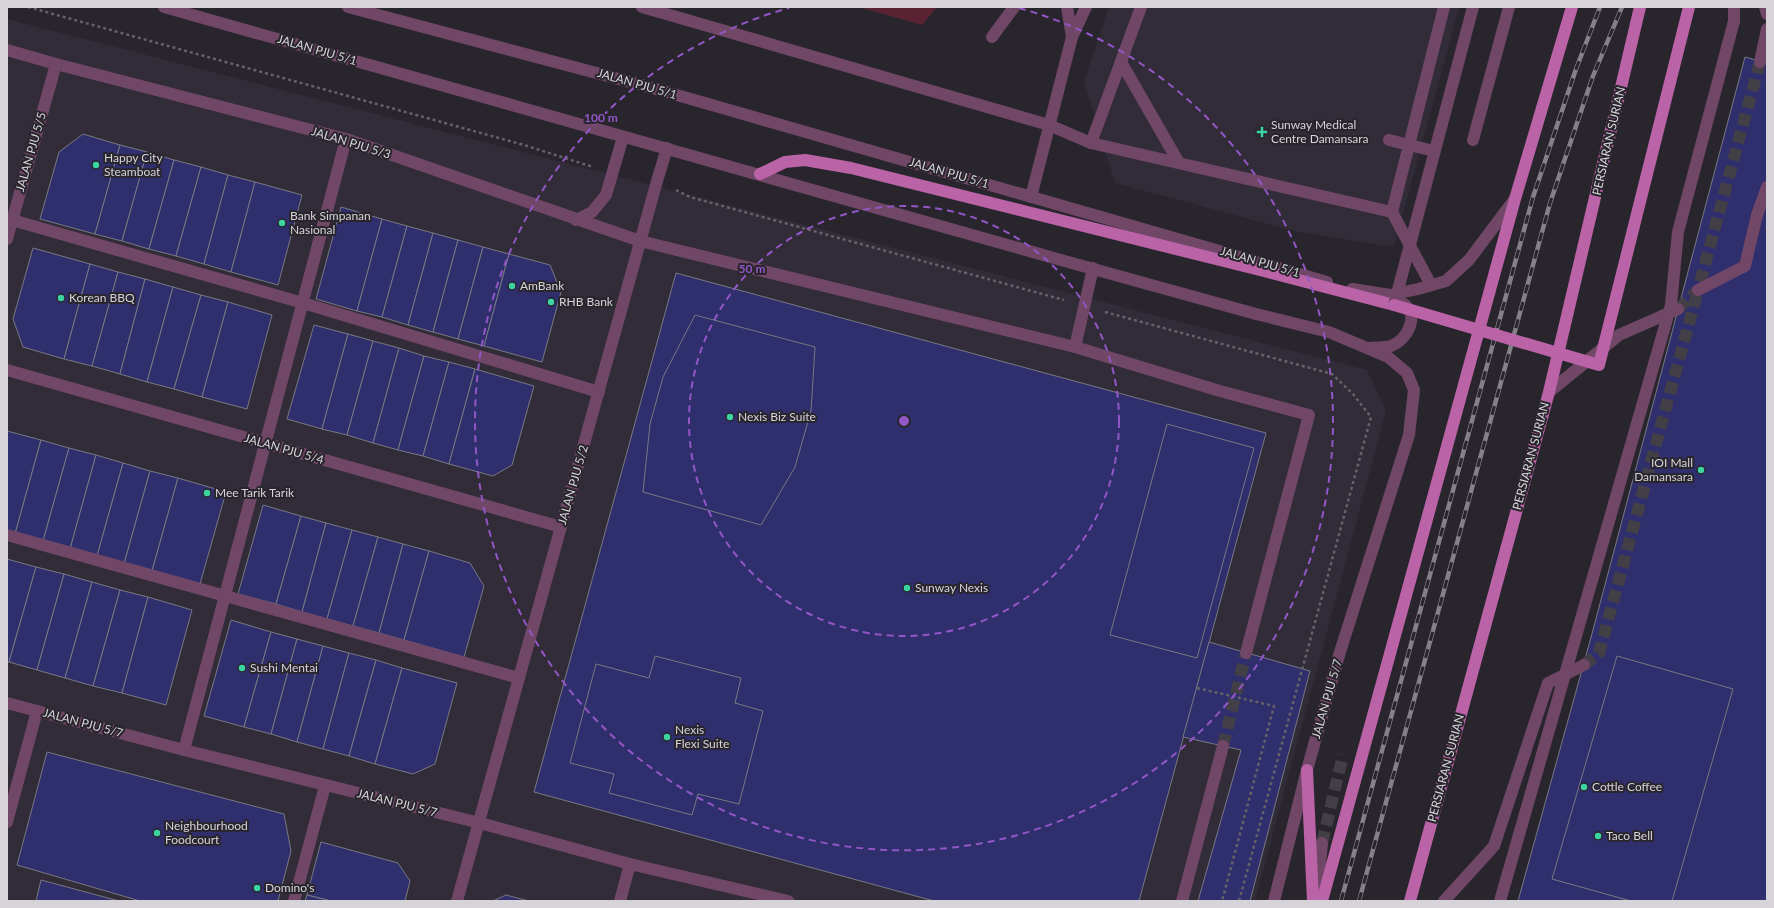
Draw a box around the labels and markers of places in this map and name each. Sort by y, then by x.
place label: Sunway Medical Centre Damansara [1271,117,1369,146]
marker: Sunway Medical Centre Damansara [1256,126,1268,138]
place label: Happy City Steamboat [104,150,163,179]
marker: Happy City Steamboat [91,160,101,170]
place label: Bank Simpanan Nasional [290,208,371,237]
marker: Bank Simpanan Nasional [277,218,287,228]
place label: AmBank [520,278,565,293]
marker: AmBank [507,281,517,291]
place label: Korean BBQ [69,290,135,305]
marker: Korean BBQ [56,293,66,303]
place label: RHB Bank [559,294,614,309]
marker: RHB Bank [546,297,556,307]
place label: Nexis Biz Suite [738,409,816,424]
marker: Nexis Biz Suite [725,412,735,422]
centre of rings [897,414,911,428]
place label: IOI Mall Damansara [1634,455,1693,484]
marker: IOI Mall Damansara [1696,465,1706,475]
place label: Mee Tarik Tarik [215,485,295,500]
marker: Mee Tarik Tarik [202,488,212,498]
place label: Sunway Nexis [915,580,988,595]
marker: Sunway Nexis [902,583,912,593]
place label: Sushi Mentai [250,660,318,675]
marker: Sushi Mentai [237,663,247,673]
place label: Nexis Flexi Suite [675,722,729,751]
marker: Nexis Flexi Suite [662,732,672,742]
place label: Cottle Coffee [1592,779,1662,794]
marker: Cottle Coffee [1579,782,1589,792]
place label: Neighbourhood Foodcourt [165,818,248,847]
marker: Neighbourhood Foodcourt [152,828,162,838]
place label: Taco Bell [1606,828,1653,843]
marker: Taco Bell [1593,831,1603,841]
place label: Domino's [265,880,314,895]
marker: Domino's [252,883,262,893]

